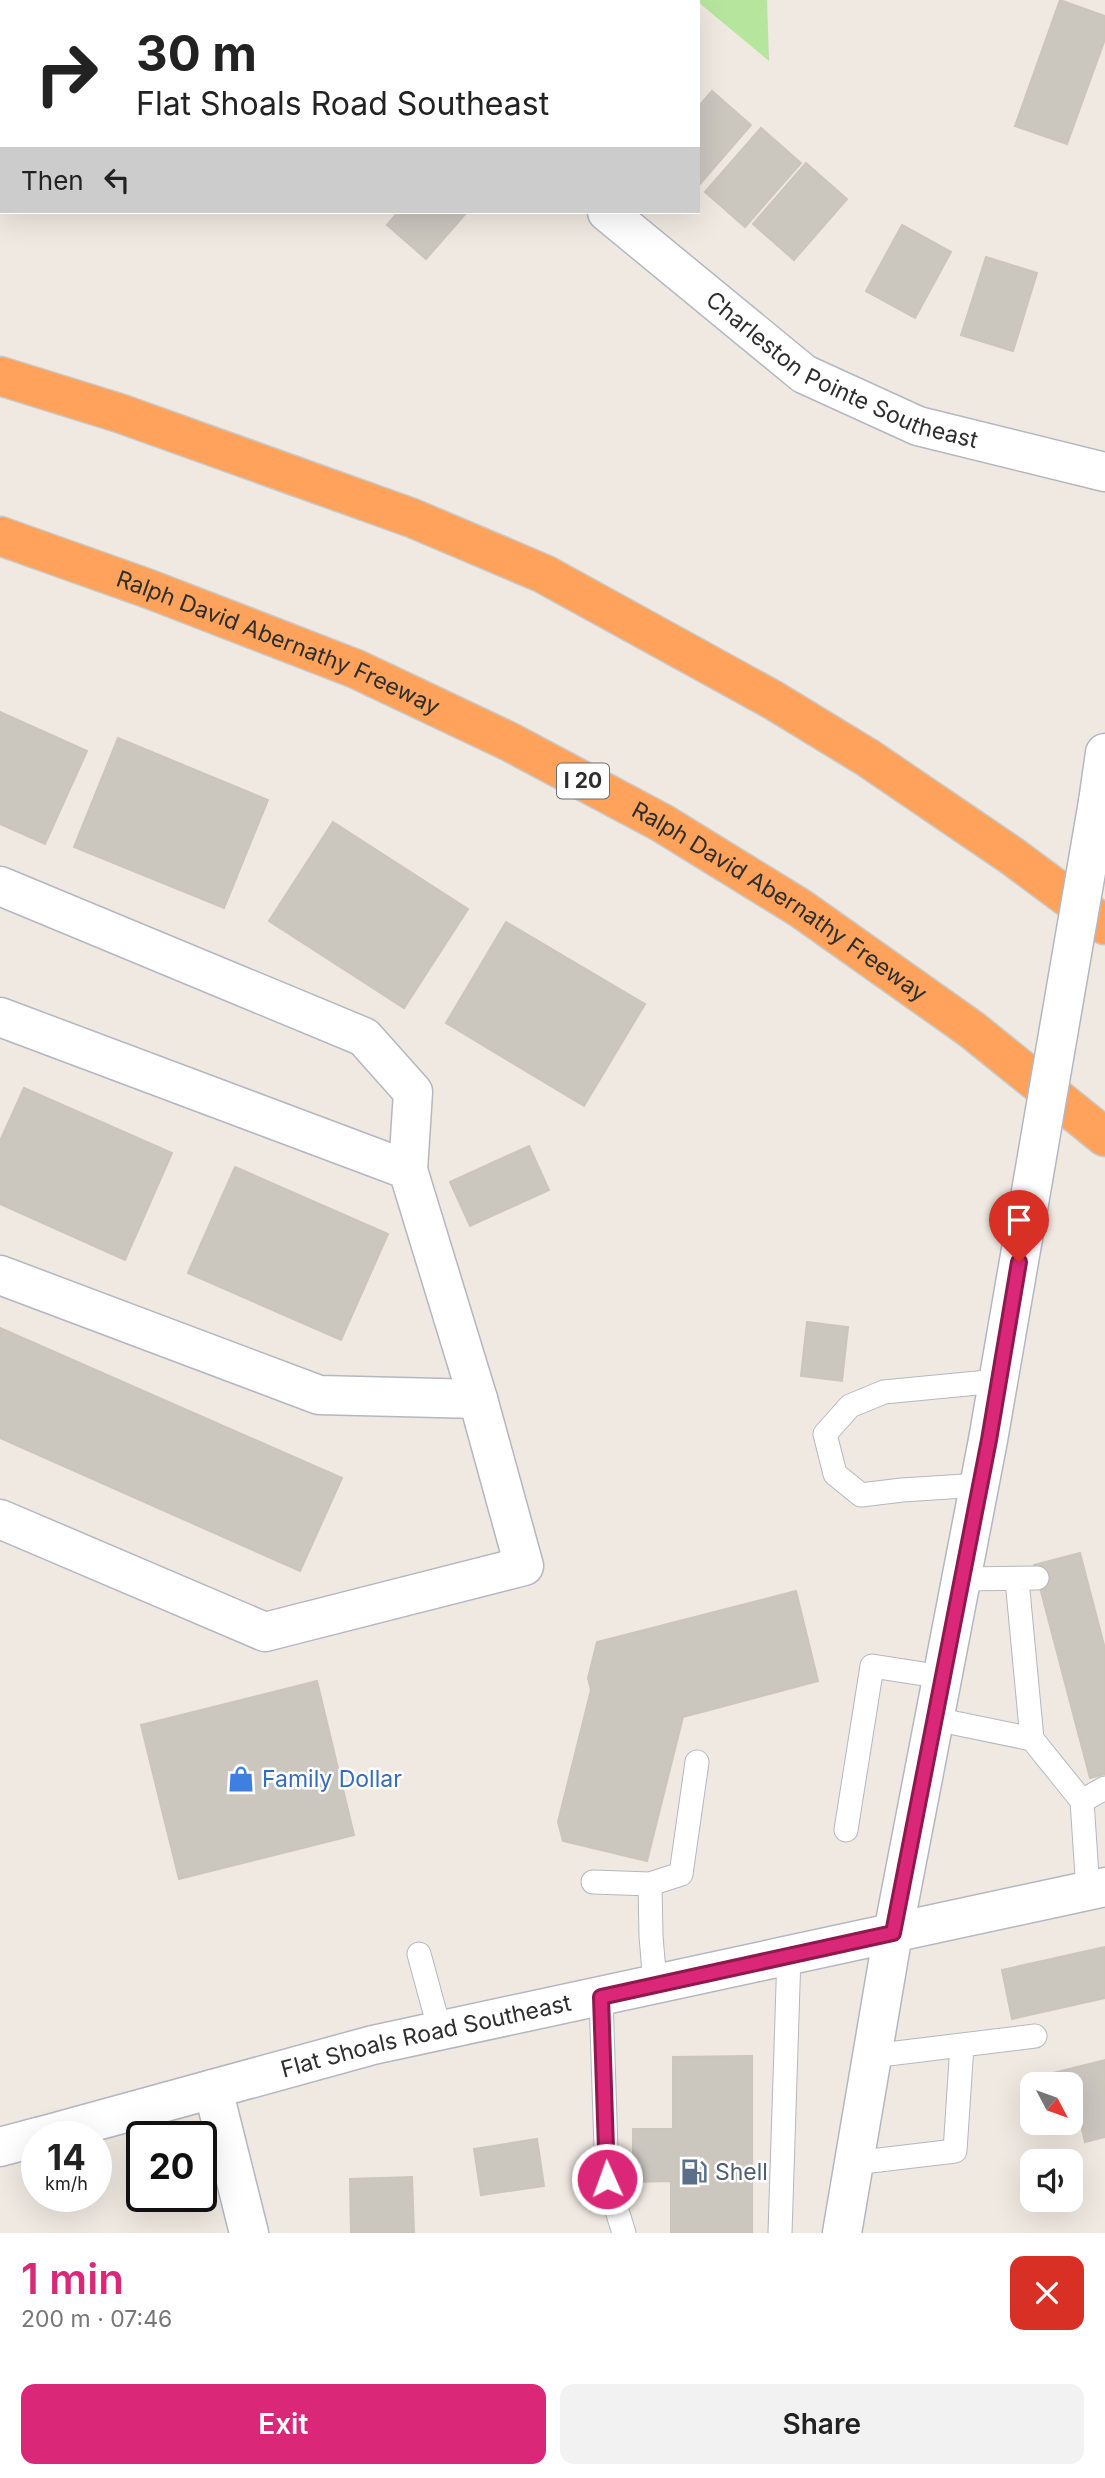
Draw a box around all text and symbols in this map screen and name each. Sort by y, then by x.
text: 30 m [136,24,257,83]
icon: right [21,28,112,119]
text: Flat Shoals Road Southeast [136,84,549,123]
icon: left [98,161,136,199]
text: Then [21,165,84,196]
street label: Charleston Pointe Southeast [700,285,981,454]
street label: Ralph David Abernathy Freeway [113,565,445,721]
road number: I 20 [557,764,609,798]
street label: Ralph David Abernathy Freeway [627,796,933,1008]
pin [989,1190,1049,1262]
icon: arrive [1000,1201,1038,1239]
shop icon: Family Dollar [226,1764,256,1794]
place label: Family Dollar [262,1765,402,1793]
street label: Flat Shoals Road Southeast [278,1989,574,2084]
north arrow [1020,2072,1083,2135]
map controls [1020,2072,1083,2212]
speed limit sign: 20 [126,2121,217,2212]
text: 14 [47,2136,86,2178]
position arrow [570,2142,644,2216]
button: sound [1020,2149,1083,2212]
fuel station icon: Shell [679,2157,709,2187]
place label: Shell [715,2158,768,2186]
text: km/h [45,2173,88,2194]
text: 1 min [21,2253,124,2304]
button: close [1010,2256,1084,2330]
text: 200 m · 07:46 [21,2305,172,2333]
button: Exit [21,2384,546,2464]
button: Share [560,2384,1084,2464]

